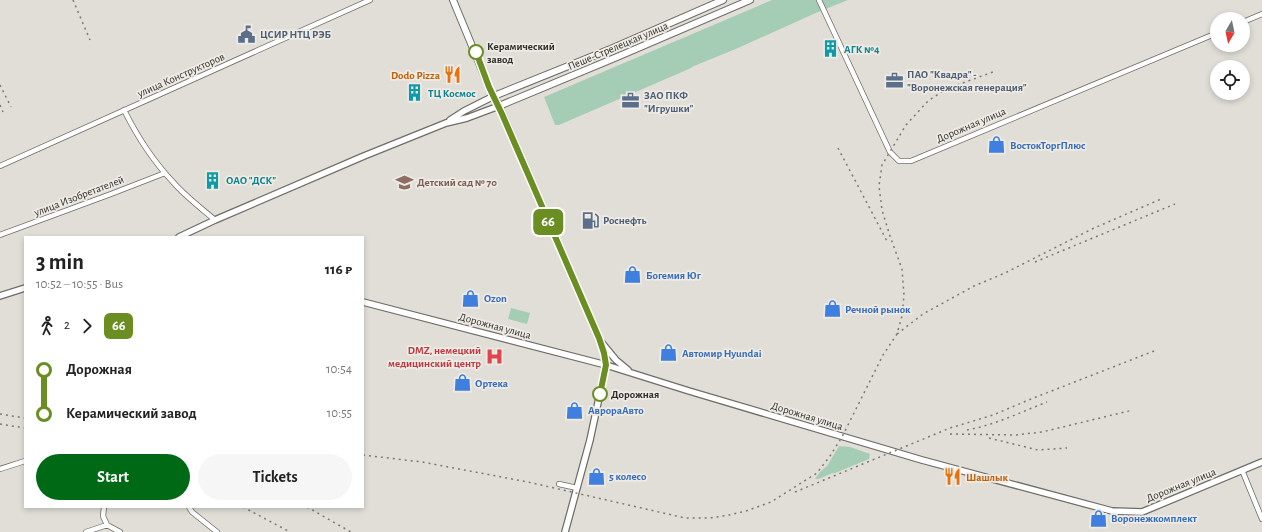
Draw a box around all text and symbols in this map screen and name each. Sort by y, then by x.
north arrow [1210,12,1250,52]
map controls [1210,12,1250,100]
street label: Пеше-Стрелецкая улица [566,20,670,72]
public building icon: ЦСИР НТЦ РЭБ [237,24,257,44]
place label: ЦСИР НТЦ РЭБ [260,29,332,40]
building icon: АГК №4 [821,39,841,59]
place label: Керамический завод [487,41,555,65]
marker: Керамический завод [468,44,484,60]
place label: АГК №4 [844,44,880,55]
street label: улица Конструкторов [135,51,226,100]
button: locate [1210,60,1250,100]
restaurant icon: Dodo Pizza [443,65,463,85]
place label: ПАО "Квадра" - "Воронежская генерация" [907,69,1027,93]
place label: Dodo Pizza [391,70,441,81]
office icon: ПАО "Квадра" - "Воронежская генерация" [884,70,904,90]
building icon: ТЦ Космос [405,83,425,103]
place label: ТЦ Космос [428,88,476,99]
place label: ЗАО ПКФ "Игрушки" [644,90,693,114]
office icon: ЗАО ПКФ "Игрушки" [621,91,641,111]
street label: Дорожная улица [935,105,1007,145]
shop icon: ВостокТоргПлюс [987,135,1007,155]
place label: ВостокТоргПлюс [1010,140,1086,151]
building icon: ОАО "ДСК" [203,170,223,190]
school or university icon: Детский сад № 70 [394,172,414,192]
street label: улица Изобретателей [32,174,126,219]
place label: ОАО "ДСК" [226,175,276,186]
place label: Детский сад № 70 [417,177,497,188]
line badge: 66 [530,209,566,235]
fuel station icon: Роснефть [580,210,600,230]
text: 66 [541,215,555,229]
place label: Роснефть [603,215,647,226]
text: 3 min [36,251,84,273]
text: 116 ₽ [325,262,352,277]
shop icon: Богемия Юг [623,265,643,285]
place label: Богемия Юг [646,270,702,281]
text: 10:52 – 10:55 · Bus [36,278,123,291]
shop icon: Ozon [461,288,481,308]
place label: Ozon [484,293,507,304]
shop icon: Речной рынок [822,299,842,319]
place label: Речной рынок [845,304,911,315]
street label: Дорожная улица [458,311,532,341]
icon: walk [36,315,58,337]
icon: forward [76,315,98,337]
text: 2 [64,319,70,332]
text: 66 [112,319,125,333]
shop icon: Автомир Hyundai [659,343,679,363]
place label: DMZ, немецкий медицинский центр [388,345,481,369]
hospital icon: DMZ, немецкий медицинский центр [484,346,504,366]
place label: Автомир Hyundai [682,348,762,359]
text: Дорожная [66,362,132,377]
text: 10:54 [326,363,352,376]
shop icon: Ортека [452,373,472,393]
place label: Ортека [475,378,508,389]
marker: Дорожная [592,386,608,402]
place label: Дорожная [611,389,659,400]
shop icon: АврораАвто [565,400,585,420]
street label: Дорожная улица [770,400,844,432]
place label: АврораАвто [588,405,644,416]
text: Керамический завод [66,406,197,421]
text: 10:55 [327,407,352,420]
button: Start [36,454,190,500]
button: Tickets [198,454,352,500]
shop icon: 5 колесо [586,466,606,486]
street label: Дорожная улица [1145,466,1217,504]
restaurant icon: Шашлык [943,467,963,487]
place label: 5 колесо [609,471,647,482]
place label: Шашлык [966,472,1008,483]
shop icon: Воронежкомплект [1088,508,1108,528]
place label: Воронежкомплект [1111,513,1198,524]

